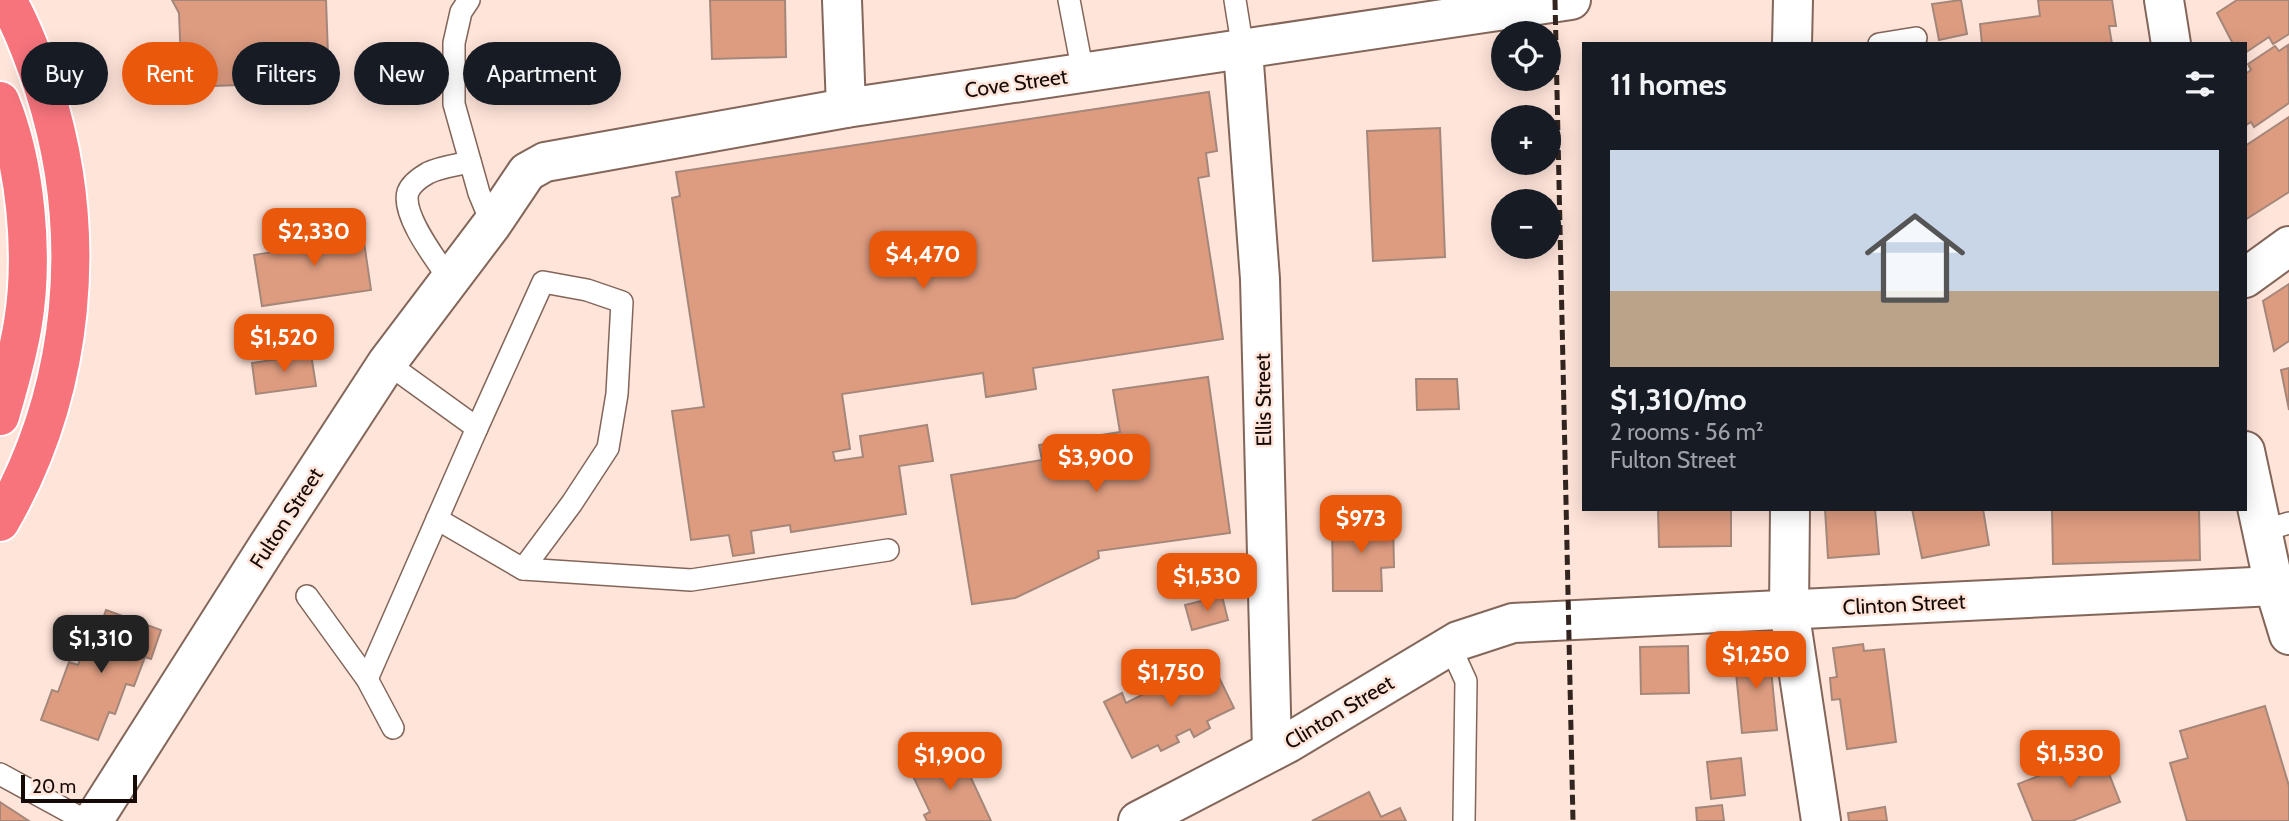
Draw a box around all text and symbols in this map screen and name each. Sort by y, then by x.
map controls [1491,21,1561,259]
button: locate [1491,21,1561,91]
chip: Buy [21,42,108,105]
chip: Rent [122,42,218,105]
chip: Filters [232,42,340,105]
chip: New [354,42,449,105]
chip: Apartment [463,42,621,105]
street label: Cove Street [963,63,1069,103]
icon: filters [2181,65,2219,103]
text: 11 homes [1610,66,1727,103]
button: + [1491,105,1561,175]
button: − [1491,189,1561,259]
icon: home [1852,195,1978,321]
pin: $2,330 [257,208,371,268]
text: $2,330 [278,217,350,245]
pin: $4,470 [866,232,980,291]
text: $4,470 [885,240,961,268]
pin: $1,520 [227,314,341,374]
text: $1,520 [250,323,318,351]
street label: Ellis Street [1250,353,1276,447]
text: $1,310/mo [1610,381,1747,418]
text: 2 rooms · 56 m² [1610,418,1764,446]
pin: $3,900 [1039,434,1153,494]
text: $3,900 [1058,443,1134,471]
text: Fulton Street [1610,446,1736,474]
street label: Fulton Street [244,463,328,573]
pin: $973 [1320,496,1402,555]
text: $973 [1336,504,1386,532]
pin: $1,530 [1150,554,1264,613]
text: $1,530 [1173,562,1241,590]
street label: Clinton Street [1842,588,1966,620]
pin: $1,310 [44,616,158,675]
text: $1,310 [69,624,133,652]
pin: $1,250 [1699,632,1813,691]
text: $1,250 [1722,640,1790,668]
pin: $1,750 [1114,650,1228,709]
text: $1,750 [1137,658,1205,686]
street label: Clinton Street [1280,670,1398,754]
pin: $1,530 [2013,730,2127,790]
pin: $1,900 [893,732,1007,792]
text: $1,530 [2036,739,2104,767]
text: $1,900 [914,741,986,769]
scale bar [21,772,136,804]
text: 20 m [32,775,76,798]

